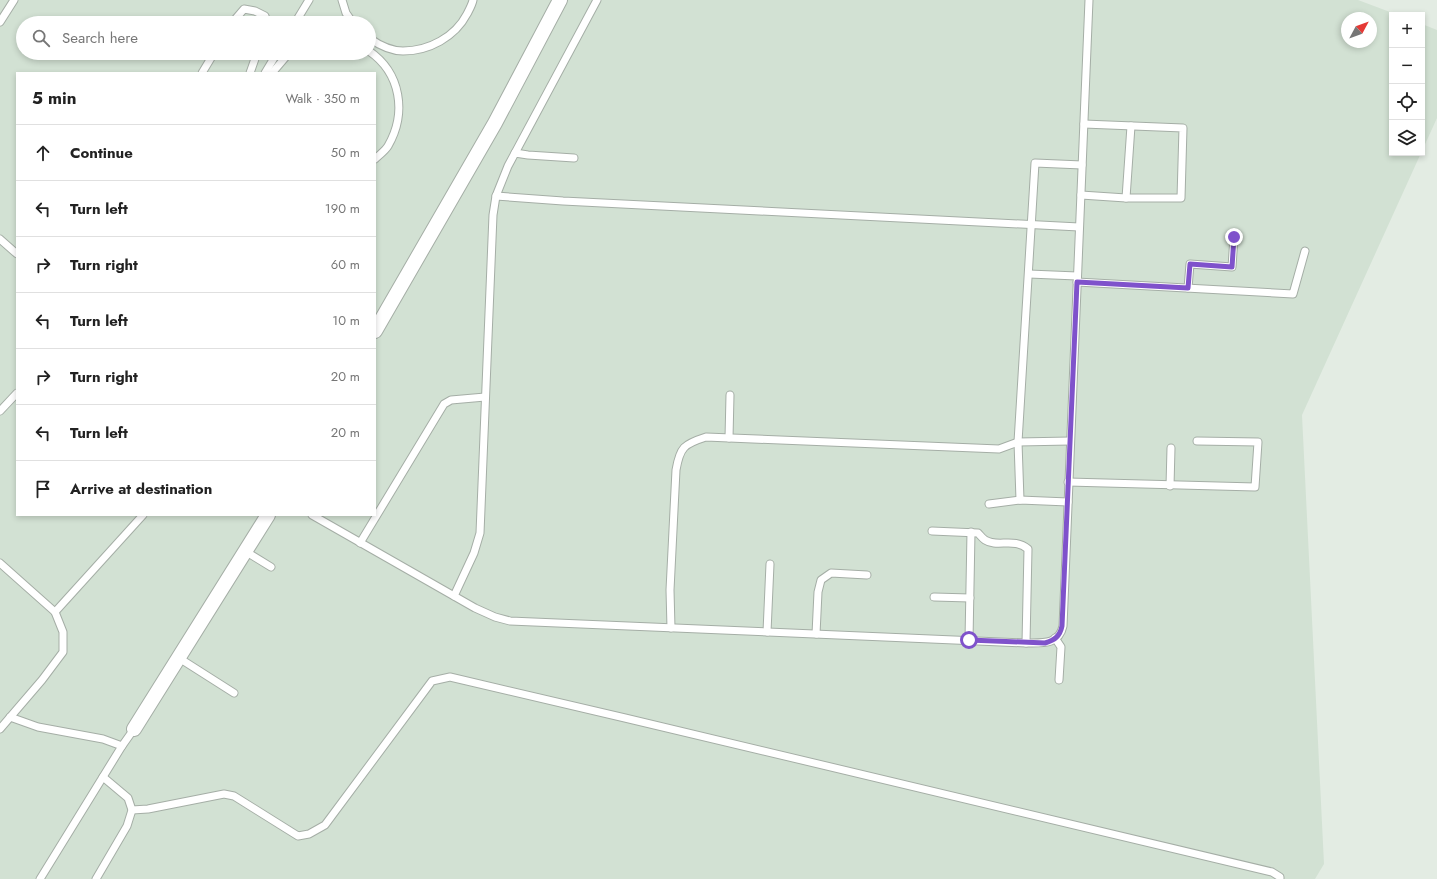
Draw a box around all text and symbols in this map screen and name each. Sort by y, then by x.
north arrow [1341,12,1377,48]
map controls [1389,12,1425,156]
button: + [1389,12,1425,48]
search box [16,16,376,60]
icon: search [30,27,52,49]
text: Search here [62,27,138,49]
button: − [1389,48,1425,84]
button: locate [1389,84,1425,120]
text: 5 min [32,86,76,110]
text: Walk · 350 m [285,89,360,108]
button: layers [1389,120,1425,156]
icon: ahead [32,142,54,164]
text: Continue [70,142,133,164]
text: 50 m [331,143,360,162]
icon: left [32,198,54,220]
text: Turn left [70,198,128,220]
text: 190 m [325,199,360,218]
route end [1225,228,1243,246]
icon: right [32,254,54,276]
text: Turn right [70,254,138,276]
text: 60 m [331,255,360,274]
icon: left [32,310,54,332]
text: Turn left [70,310,128,332]
text: 10 m [332,311,360,330]
icon: right [32,366,54,388]
text: Turn right [70,366,138,388]
text: 20 m [331,367,360,386]
icon: left [32,422,54,444]
text: Turn left [70,422,128,444]
text: 20 m [331,423,360,442]
icon: arrive [32,478,54,500]
text: Arrive at destination [70,478,212,500]
route start [960,631,978,649]

